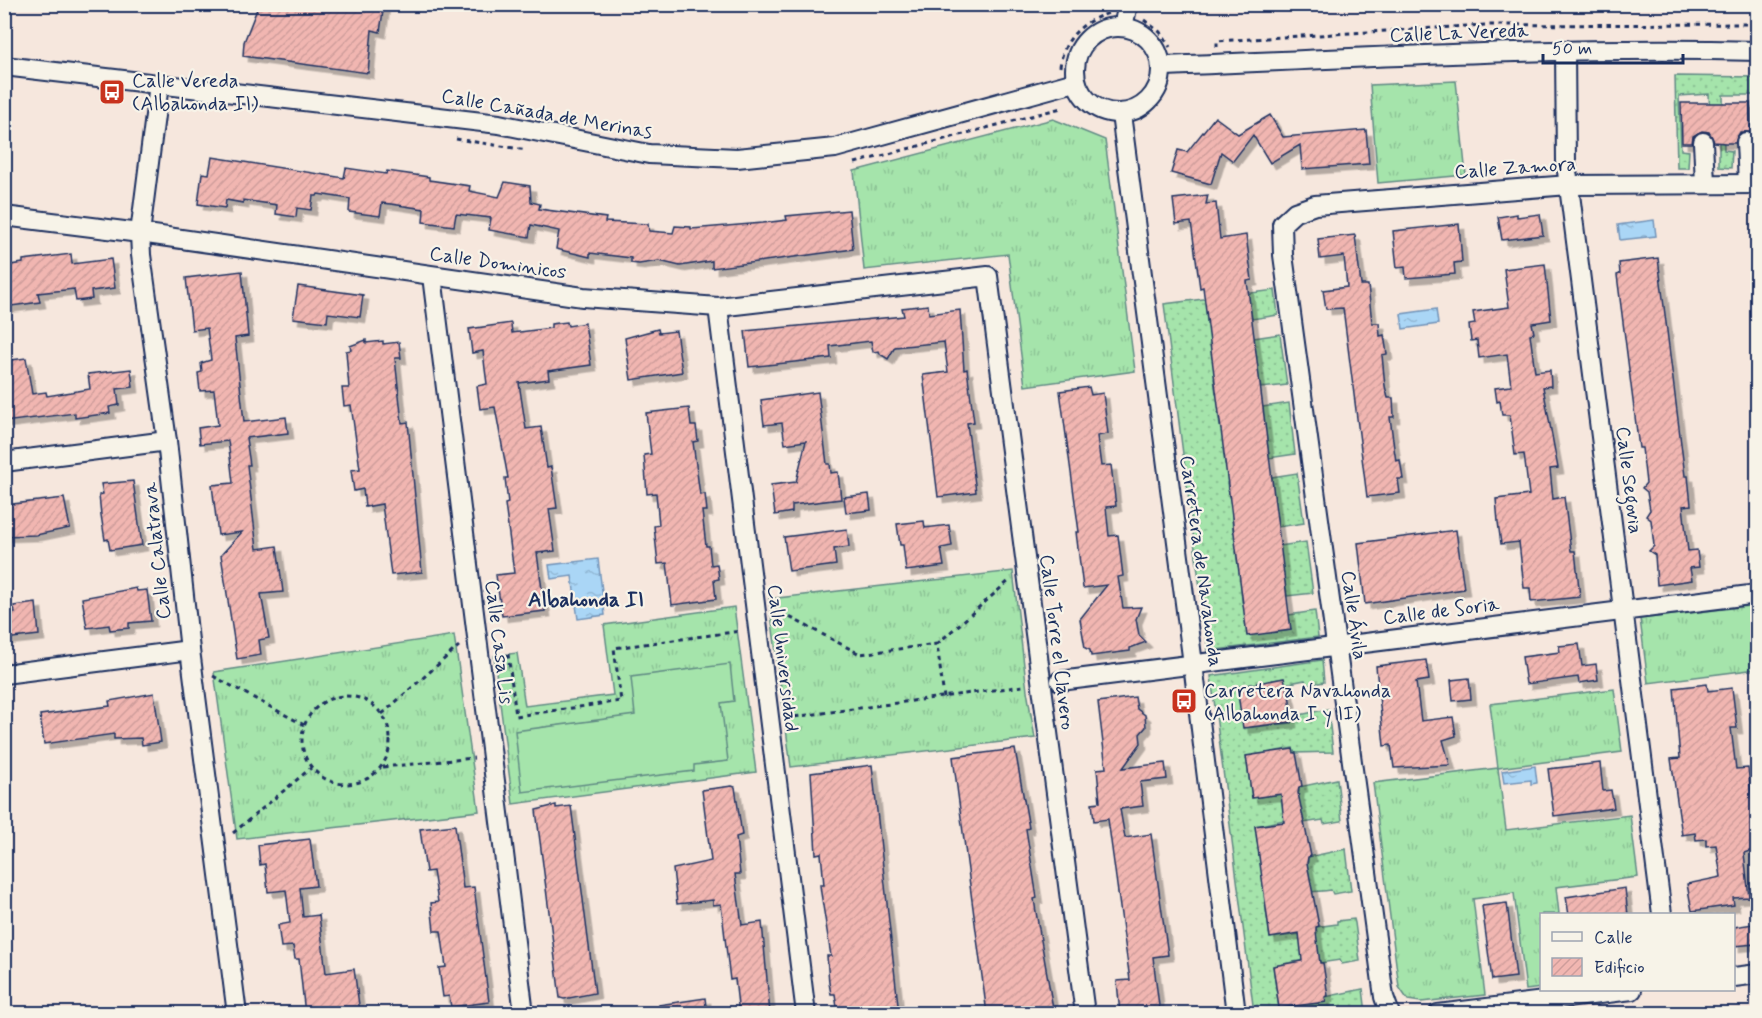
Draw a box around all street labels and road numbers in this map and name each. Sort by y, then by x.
street label: Calle La Vereda [1389,18,1530,49]
street label: Calle Cañada de Merinas [439,83,654,146]
street label: Calle Zamora [1453,151,1577,186]
street label: Calle Dominicos [428,241,568,286]
street label: Calle Segovia [1607,425,1649,536]
street label: Carretera de Navahonda [1172,454,1229,669]
street label: Calle Calatrava [137,480,178,621]
street label: Calle Torre el Clavero [1032,553,1081,732]
street label: Calle Ávila [1334,569,1373,662]
street label: Calle Casa Lis [478,579,520,706]
street label: Calle Universidad [760,583,805,733]
street label: Calle de Soria [1381,591,1502,632]

